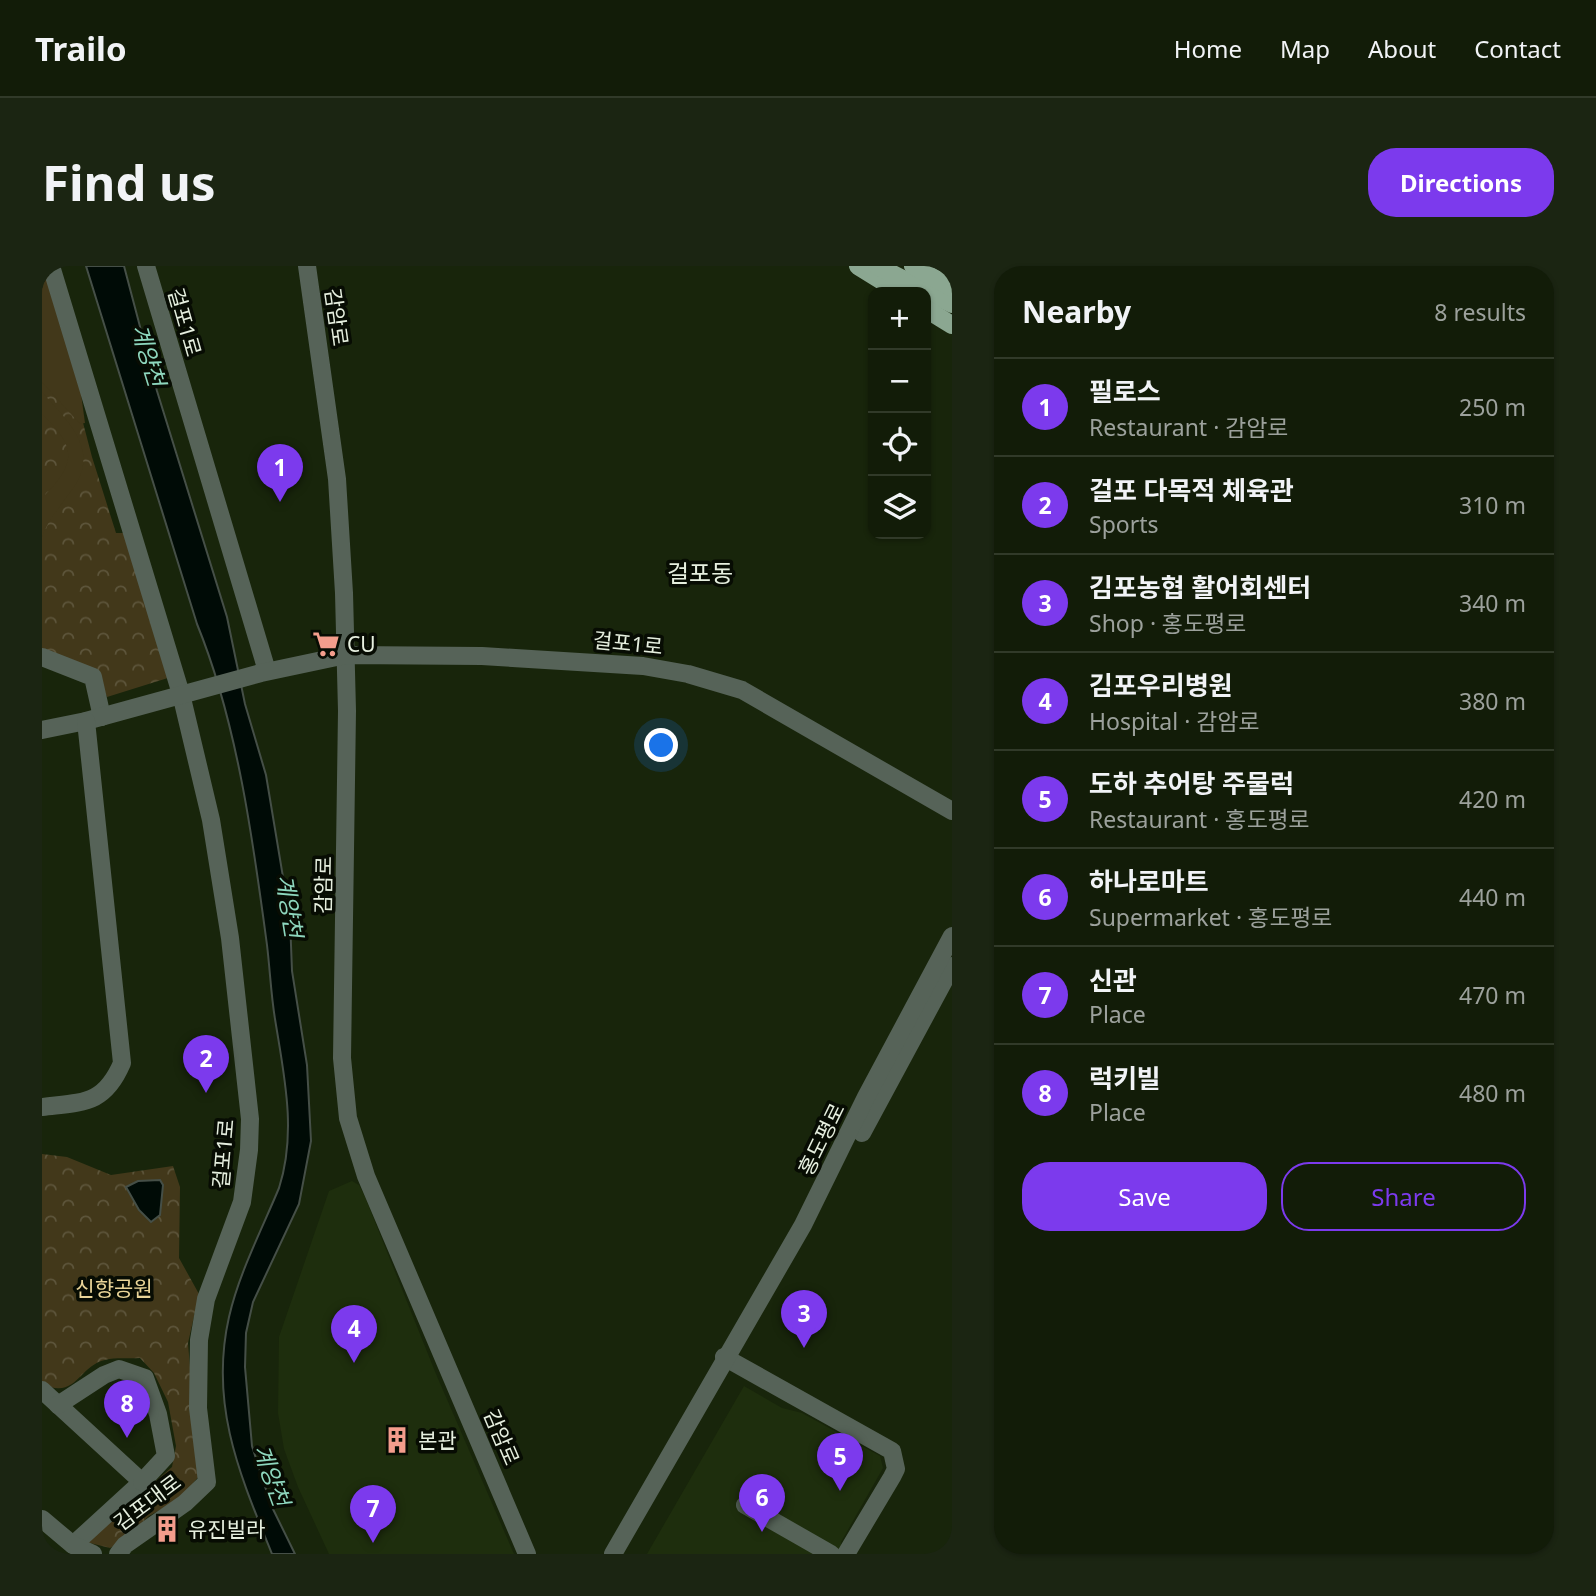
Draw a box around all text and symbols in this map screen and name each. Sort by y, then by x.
text: Trailo [35,26,127,71]
text: Home [1174,32,1242,65]
text: Map [1280,32,1330,65]
text: About [1368,32,1436,65]
text: Contact [1474,32,1561,65]
button: Directions [1368,148,1554,217]
text: Find us [42,149,216,215]
street label: 걸포1로 [162,285,208,359]
street label: 감암로 [319,286,355,348]
map controls [868,287,931,539]
button: + [868,287,931,350]
text: Nearby [1022,291,1131,332]
text: 8 results [1434,296,1526,328]
water label: 계양천 [124,320,174,393]
button: − [868,350,931,413]
text: 필로스 [1089,373,1161,409]
text: 1 [1038,391,1052,423]
text: 250 m [1459,391,1526,423]
text: Restaurant · 감암로 [1089,411,1289,443]
button: locate [868,413,931,476]
pin: 1 [257,444,303,502]
text: 걸포 다목적 체육관 [1089,472,1294,508]
button: layers [868,476,931,539]
text: 2 [1038,489,1052,521]
text: 310 m [1459,489,1526,521]
text: Sports [1089,508,1159,540]
district label: 걸포동 [667,556,733,589]
text: 김포농협 활어회센터 [1089,569,1311,605]
text: 3 [1038,587,1052,619]
text: 340 m [1459,587,1526,619]
text: Shop · 홍도평로 [1089,607,1247,639]
street label: 걸포1로 [592,625,664,661]
supermarket icon: CU [311,629,341,659]
place label: CU [347,630,376,658]
text: 김포우리병원 [1089,667,1233,703]
text: 4 [1038,685,1052,717]
text: 380 m [1459,685,1526,717]
text: Hospital · 감암로 [1089,705,1260,737]
your location [644,728,678,762]
text: 도하 추어탕 주물럭 [1089,765,1294,801]
text: 5 [1038,783,1052,815]
text: 420 m [1459,783,1526,815]
text: Restaurant · 홍도평로 [1089,803,1310,835]
street label: 감암로 [308,856,338,914]
text: 하나로마트 [1089,863,1209,899]
water label: 계양천 [269,872,311,943]
text: 6 [1038,881,1052,913]
text: 440 m [1459,881,1526,913]
text: Supermarket · 홍도평로 [1089,901,1333,933]
text: 신관 [1089,962,1137,998]
text: 7 [1038,979,1052,1011]
text: 470 m [1459,979,1526,1011]
text: Place [1089,998,1146,1030]
pin: 2 [183,1035,229,1093]
text: 럭키빌 [1089,1060,1161,1096]
text: 8 [1038,1077,1052,1109]
text: 480 m [1459,1077,1526,1109]
text: Place [1089,1096,1146,1128]
street label: 홍도평로 [791,1098,851,1180]
street label: 걸포1로 [206,1118,240,1190]
button: Save [1022,1162,1267,1231]
button: Share [1281,1162,1526,1231]
park label: 신향공원 [75,1274,153,1302]
pin: 3 [781,1290,827,1348]
pin: 4 [331,1305,377,1363]
pin: 8 [104,1380,150,1438]
street label: 감암로 [478,1405,526,1469]
building icon: 본관 [382,1425,412,1455]
place label: 본관 [418,1426,457,1454]
pin: 5 [817,1433,863,1491]
water label: 계양천 [246,1440,299,1513]
street label: 김포대로 [108,1468,186,1536]
pin: 6 [739,1474,785,1532]
pin: 7 [350,1485,396,1543]
building icon: 유진빌라 [152,1514,182,1544]
place label: 유진빌라 [188,1515,265,1543]

